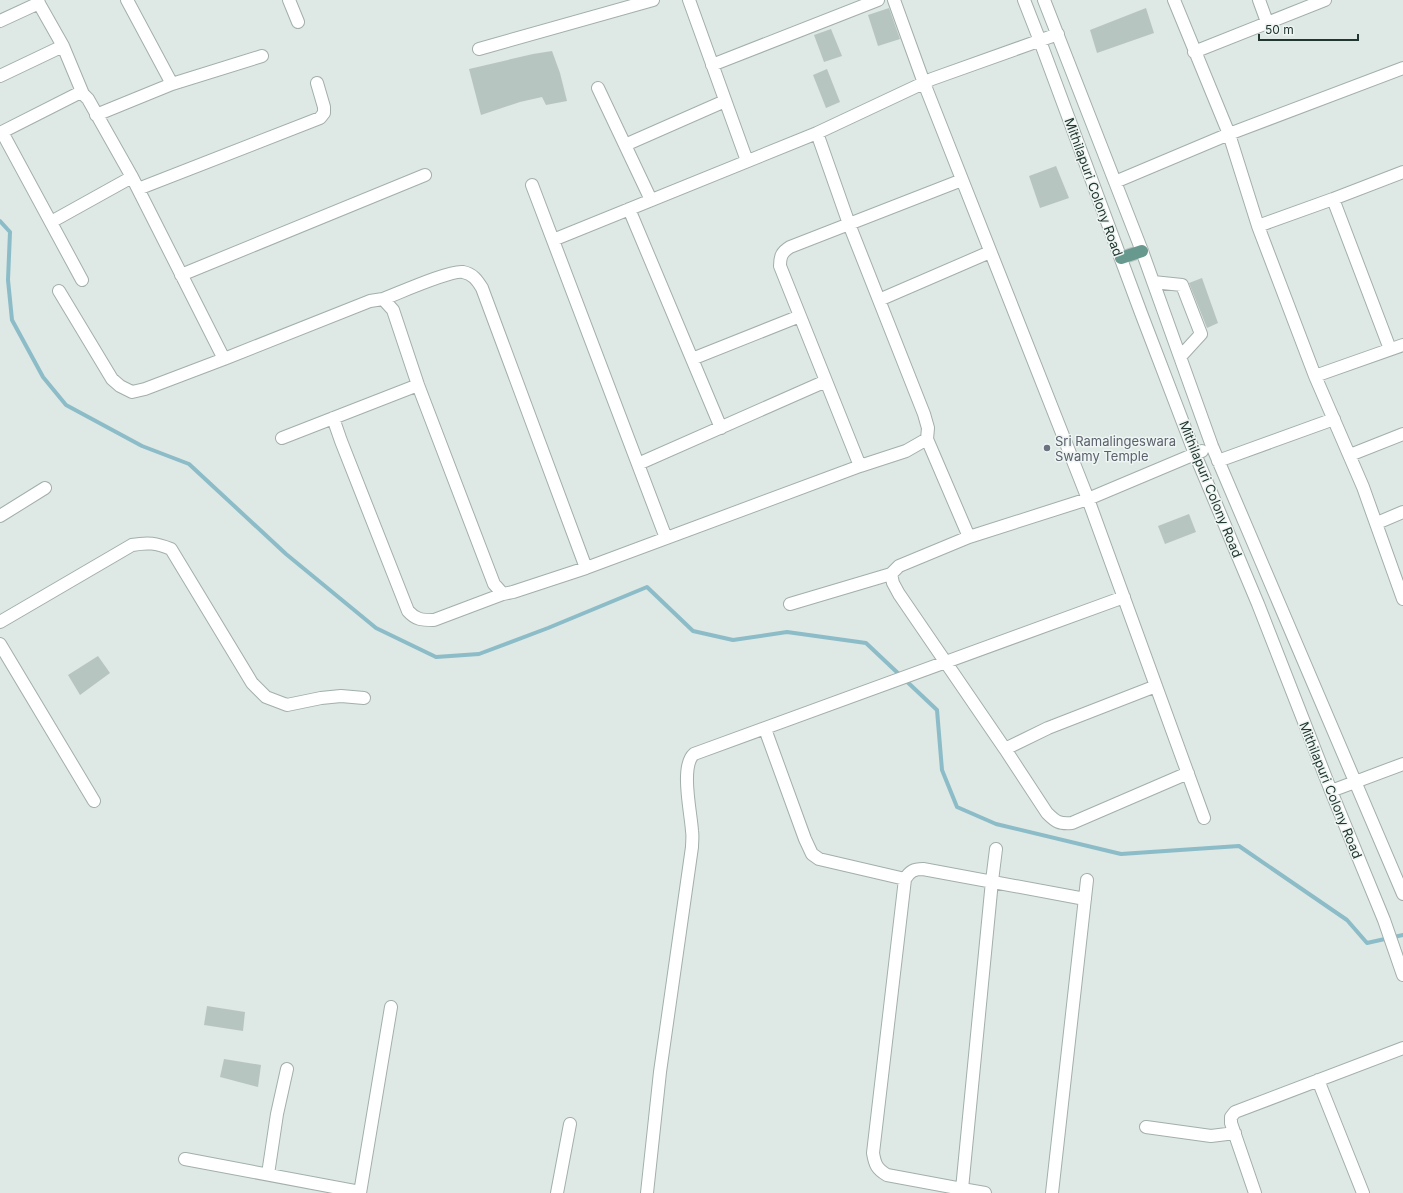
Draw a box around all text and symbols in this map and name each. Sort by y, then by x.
scale bar [1259,16,1358,42]
text: 50 m [1265,22,1294,37]
street label: Mithilapuri Colony Road [1062,116,1126,258]
street label: Mithilapuri Colony Road [1176,418,1246,560]
place label: Sri Ramalingeswara Swamy Temple [1055,433,1176,464]
marker: Sri Ramalingeswara Swamy Temple [1042,443,1052,453]
street label: Mithilapuri Colony Road [1296,719,1366,861]

